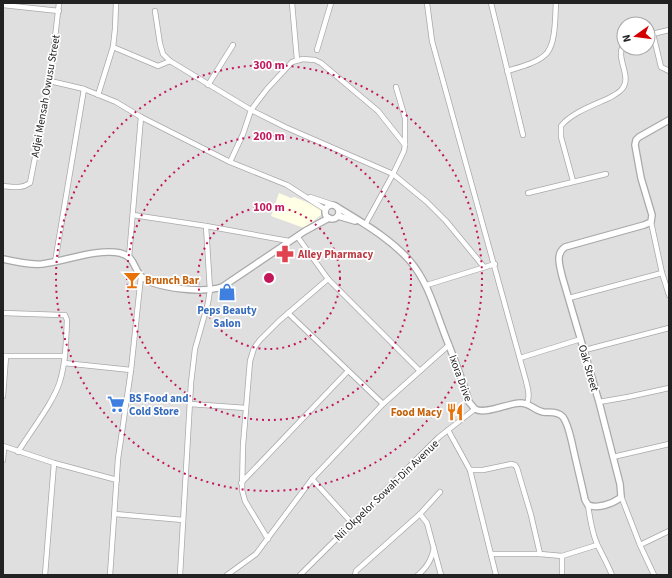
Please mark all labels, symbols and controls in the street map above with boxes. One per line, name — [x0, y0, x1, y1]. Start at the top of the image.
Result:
north arrow — [616, 16, 656, 56]
street label: Adjei Mensah Owusu Street — [27, 33, 64, 159]
text: N — [619, 33, 635, 44]
text: 300 m — [253, 57, 285, 74]
text: 200 m — [253, 128, 285, 145]
text: 100 m — [253, 199, 285, 216]
pharmacy icon: Alley Pharmacy — [275, 244, 295, 264]
place label: Alley Pharmacy — [297, 247, 374, 262]
bar icon: Brunch Bar — [122, 270, 142, 290]
centre of rings — [262, 271, 276, 285]
place label: Brunch Bar — [145, 273, 200, 288]
shop icon: Peps Beauty Salon — [217, 282, 237, 302]
place label: Peps Beauty Salon — [197, 303, 257, 331]
street label: Oak Street — [575, 343, 602, 394]
street label: Ixora Drive — [445, 353, 476, 404]
place label: BS Food and Cold Store — [129, 391, 188, 419]
supermarket icon: BS Food and Cold Store — [106, 394, 126, 414]
restaurant icon: Food Macy — [445, 402, 465, 422]
place label: Food Macy — [391, 405, 442, 420]
street label: Nii Okpelor Sowah-Din Avenue — [331, 436, 442, 544]

